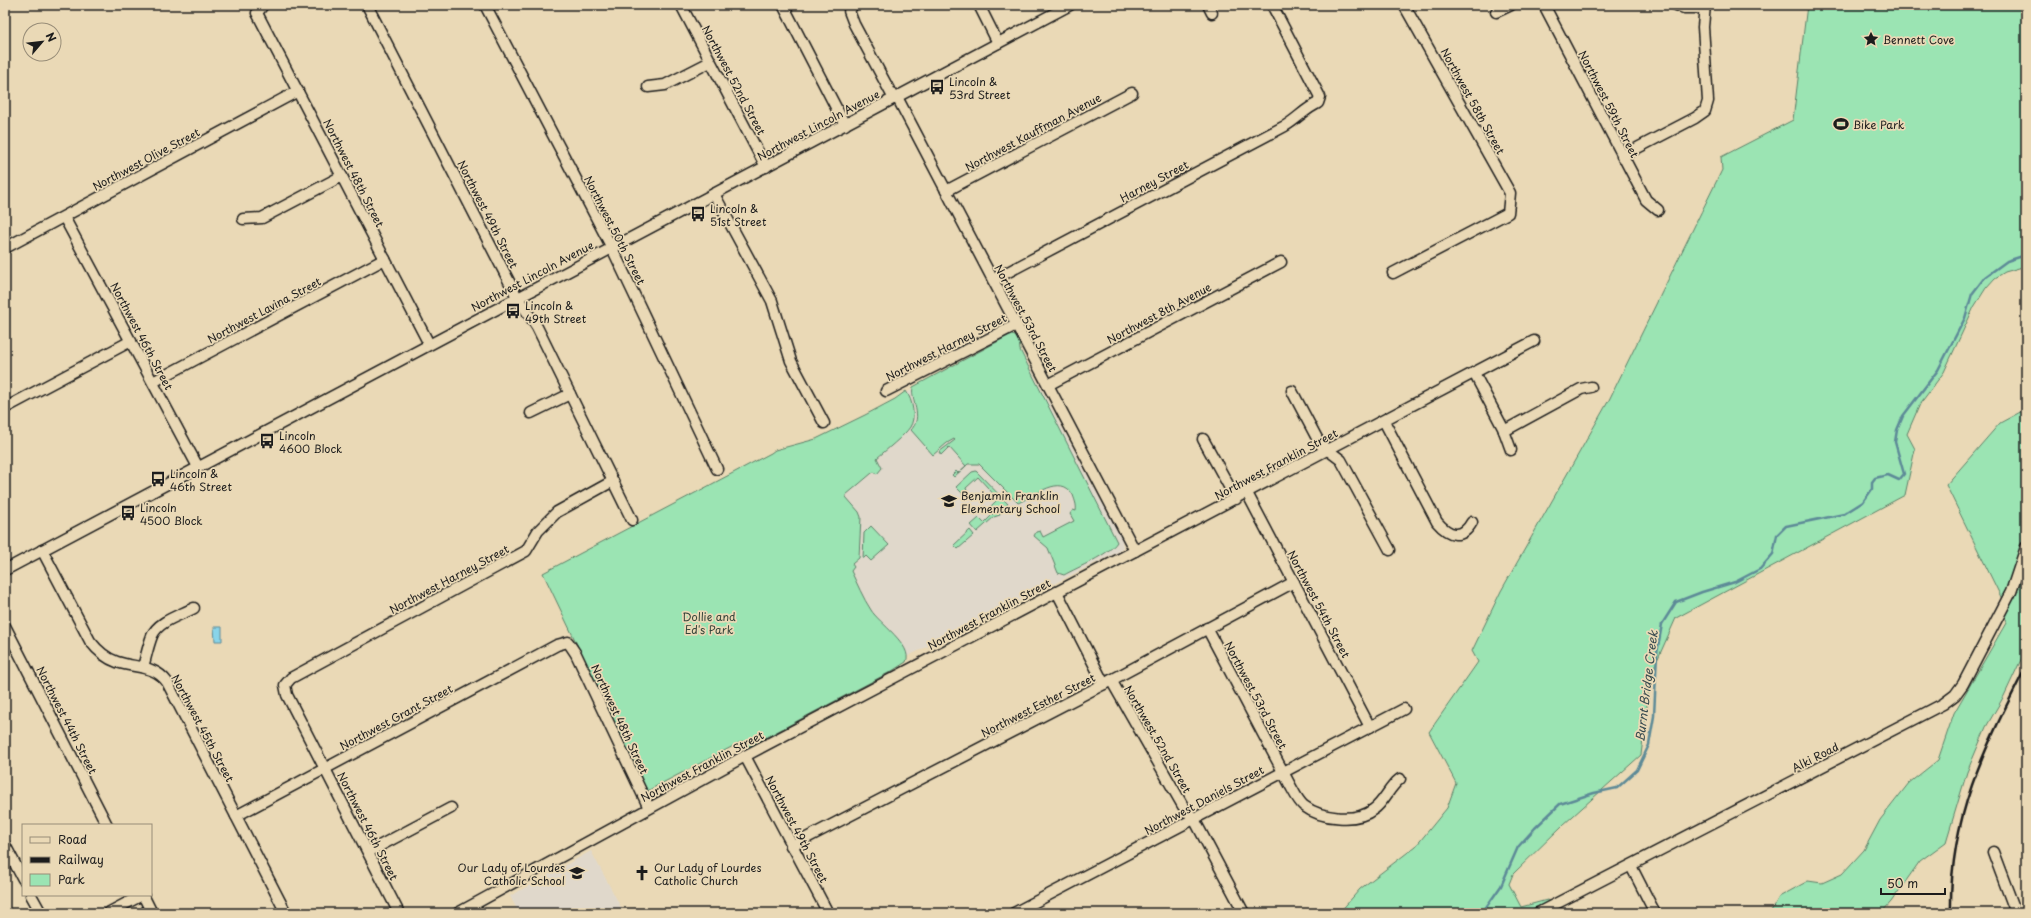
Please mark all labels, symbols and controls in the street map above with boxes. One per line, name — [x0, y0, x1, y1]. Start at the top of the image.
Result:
north arrow — [22, 22, 62, 62]
street label: Northwest 52nd Street — [698, 22, 770, 138]
text: N — [42, 29, 61, 45]
place icon: Bennett Cove — [1862, 30, 1880, 48]
place label: Bennett Cove — [1883, 31, 1955, 48]
street label: Northwest 58th Street — [1437, 45, 1510, 158]
street label: Northwest 59th Street — [1575, 47, 1644, 161]
place label: Lincoln & 53rd Street — [949, 73, 1011, 103]
bus stop icon: Lincoln & 53rd Street — [928, 78, 946, 96]
street label: Northwest Lincoln Avenue — [754, 85, 883, 164]
street label: Northwest Kauffman Avenue — [962, 89, 1104, 175]
sports icon: Bike Park — [1832, 115, 1850, 133]
street label: Northwest 48th Street — [319, 116, 389, 231]
place label: Bike Park — [1853, 116, 1905, 133]
street label: Northwest Olive Street — [89, 123, 203, 195]
street label: Harney Street — [1117, 156, 1192, 206]
street label: Northwest 49th Street — [453, 157, 523, 271]
street label: Northwest 50th Street — [580, 173, 650, 288]
place label: Lincoln & 51st Street — [710, 200, 767, 230]
bus stop icon: Lincoln & 51st Street — [689, 205, 707, 223]
street label: Northwest Lincoln Avenue — [468, 236, 597, 315]
street label: Northwest 53rd Street — [990, 261, 1062, 375]
street label: Northwest Lavina Street — [204, 273, 324, 347]
street label: Northwest 8th Avenue — [1104, 278, 1214, 348]
street label: Northwest 46th Street — [106, 279, 178, 393]
place label: Lincoln & 49th Street — [525, 297, 587, 327]
bus stop icon: Lincoln & 49th Street — [504, 302, 522, 320]
street label: Northwest Harney Street — [883, 309, 1010, 385]
street label: Northwest Franklin Street — [1211, 424, 1341, 504]
place label: Lincoln 4600 Block — [279, 427, 343, 457]
bus stop icon: Lincoln 4600 Block — [258, 432, 276, 450]
place label: Lincoln & 46th Street — [170, 465, 232, 495]
bus stop icon: Lincoln & 46th Street — [149, 470, 167, 488]
place label: Benjamin Franklin Elementary School — [961, 487, 1060, 517]
school or university icon: Benjamin Franklin Elementary School — [940, 492, 958, 510]
place label: Lincoln 4500 Block — [140, 499, 203, 529]
bus stop icon: Lincoln 4500 Block — [119, 504, 137, 522]
street label: Northwest Harney Street — [386, 540, 512, 618]
street label: Northwest 54th Street — [1283, 547, 1355, 661]
street label: Northwest Franklin Street — [924, 574, 1054, 654]
park label: Dollie and Ed's Park — [682, 608, 736, 638]
water label: Burnt Bridge Creek — [1630, 629, 1662, 743]
street label: Northwest 53rd Street — [1220, 638, 1292, 752]
street label: Northwest 48th Street — [587, 661, 653, 777]
street label: Northwest 44th Street — [32, 663, 102, 777]
street label: Northwest Esther Street — [978, 669, 1099, 741]
street label: Northwest 45th Street — [167, 671, 239, 785]
street label: Northwest Grant Street — [336, 680, 456, 754]
street label: Northwest 52nd Street — [1120, 682, 1196, 796]
street label: Northwest Franklin Street — [637, 726, 767, 806]
street label: Alki Road — [1789, 738, 1841, 776]
street label: Northwest Daniels Street — [1141, 761, 1267, 839]
street label: Northwest 46th Street — [333, 769, 403, 884]
street label: Northwest 49th Street — [762, 772, 833, 886]
legend — [22, 824, 152, 896]
text: Road — [58, 830, 87, 848]
text: Railway — [58, 850, 104, 868]
place label: Our Lady of Lourdes Catholic School — [458, 859, 565, 889]
place label: Our Lady of Lourdes Catholic Church — [654, 859, 761, 889]
school or university icon: Our Lady of Lourdes Catholic School — [568, 864, 586, 882]
church icon: Our Lady of Lourdes Catholic Church — [633, 864, 651, 882]
text: Park — [58, 870, 85, 888]
scale bar — [1881, 870, 1945, 896]
text: 50 m — [1887, 874, 1918, 892]

